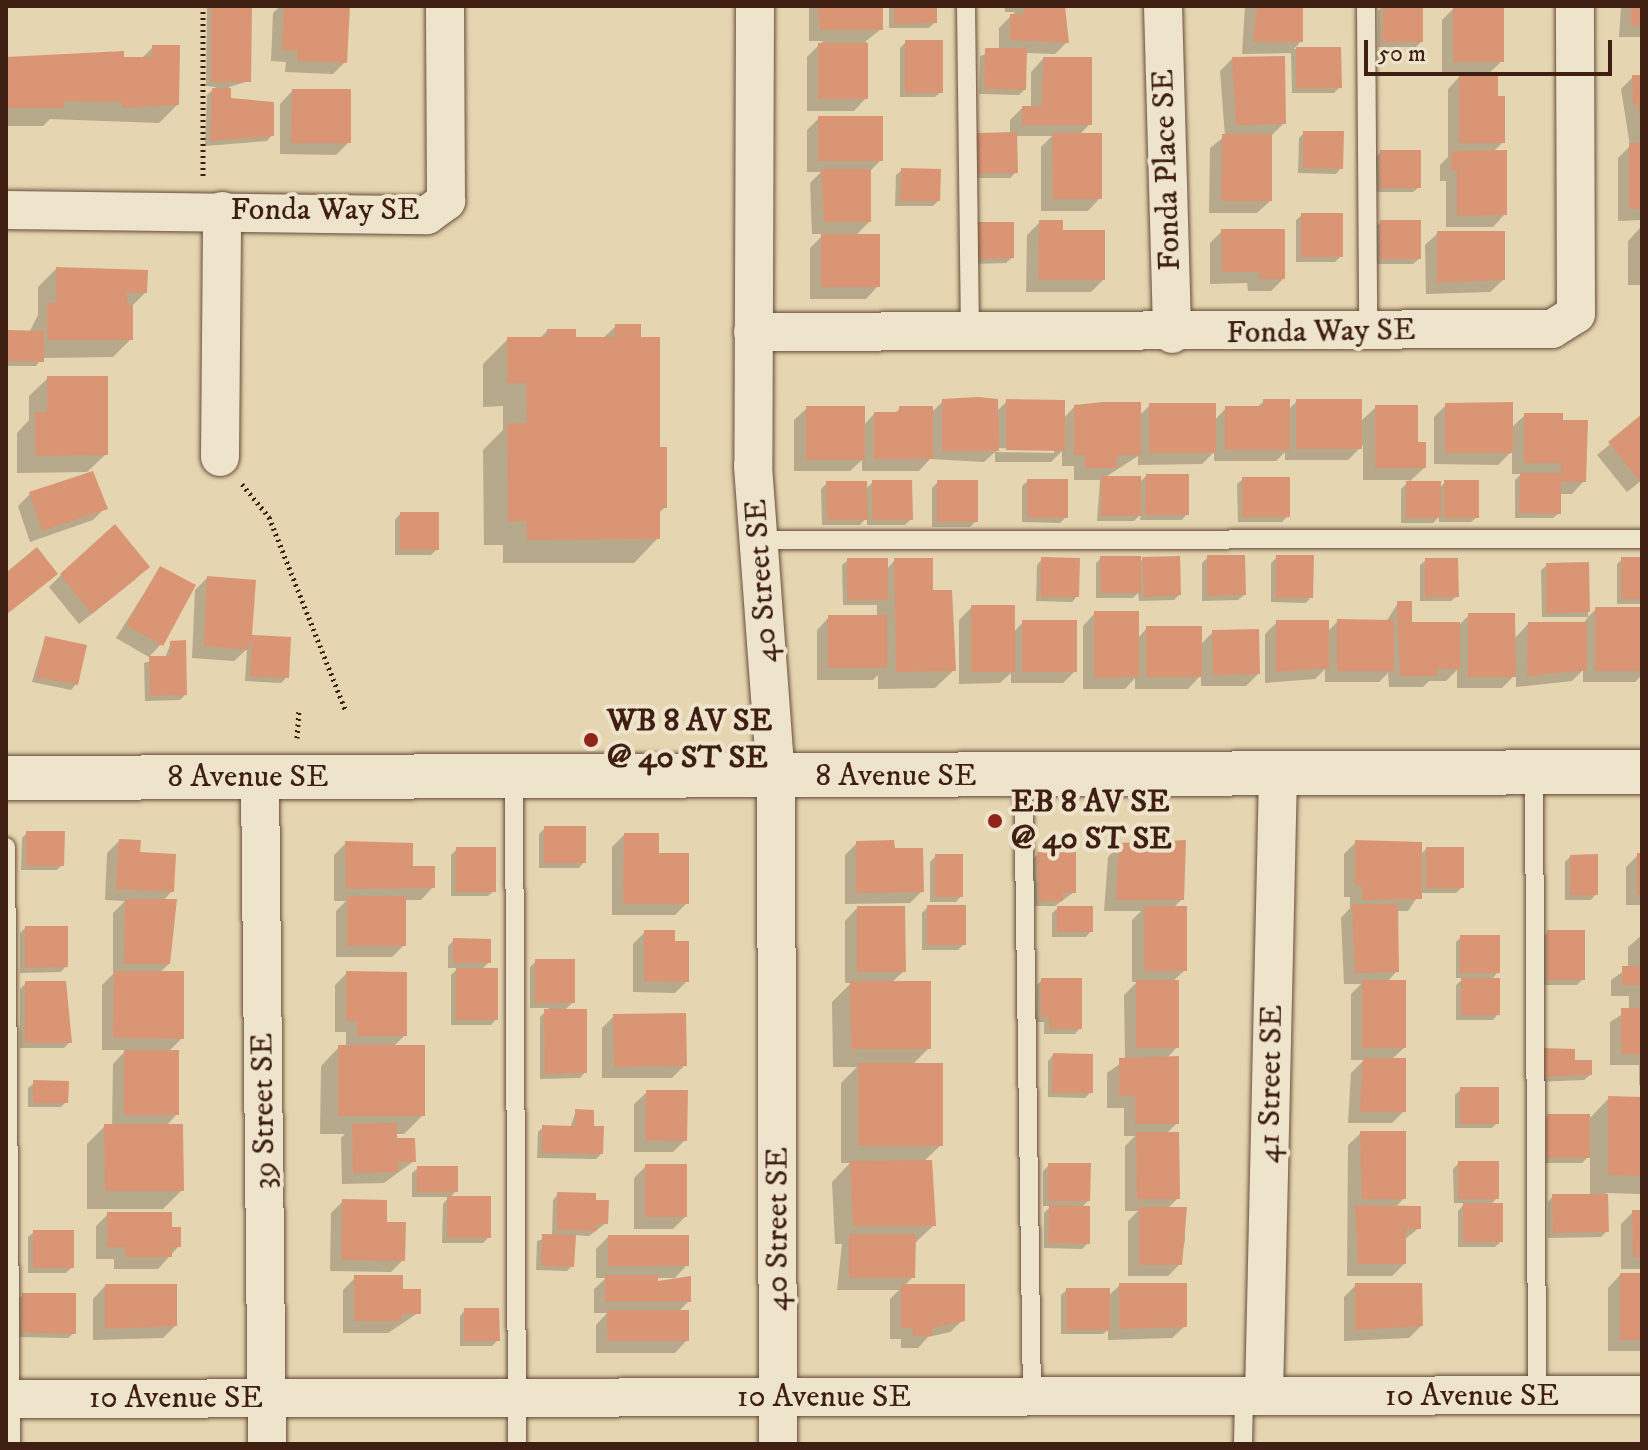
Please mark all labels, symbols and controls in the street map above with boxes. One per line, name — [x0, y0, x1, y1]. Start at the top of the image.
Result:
scale bar — [1368, 24, 1616, 74]
text: 50 m — [1378, 39, 1426, 69]
street label: Fonda Place SE — [1144, 68, 1190, 272]
street label: Fonda Way SE — [230, 191, 420, 229]
street label: Fonda Way SE — [1226, 311, 1416, 353]
street label: 40 Street SE — [737, 498, 787, 664]
place label: WB 8 AV SE @ 40 ST SE — [607, 703, 772, 778]
marker: WB 8 AV SE @ 40 ST SE — [582, 731, 600, 749]
street label: 8 Avenue SE — [815, 757, 977, 795]
street label: 8 Avenue SE — [167, 758, 329, 796]
place label: EB 8 AV SE @ 40 ST SE — [1011, 784, 1172, 859]
marker: EB 8 AV SE @ 40 ST SE — [986, 812, 1004, 830]
street label: 41 Street SE — [1250, 1004, 1292, 1164]
street label: 39 Street SE — [243, 1032, 285, 1190]
street label: 40 Street SE — [759, 1147, 797, 1311]
street label: 10 Avenue SE — [1385, 1377, 1559, 1415]
street label: 10 Avenue SE — [737, 1378, 911, 1416]
street label: 10 Avenue SE — [89, 1379, 263, 1417]

